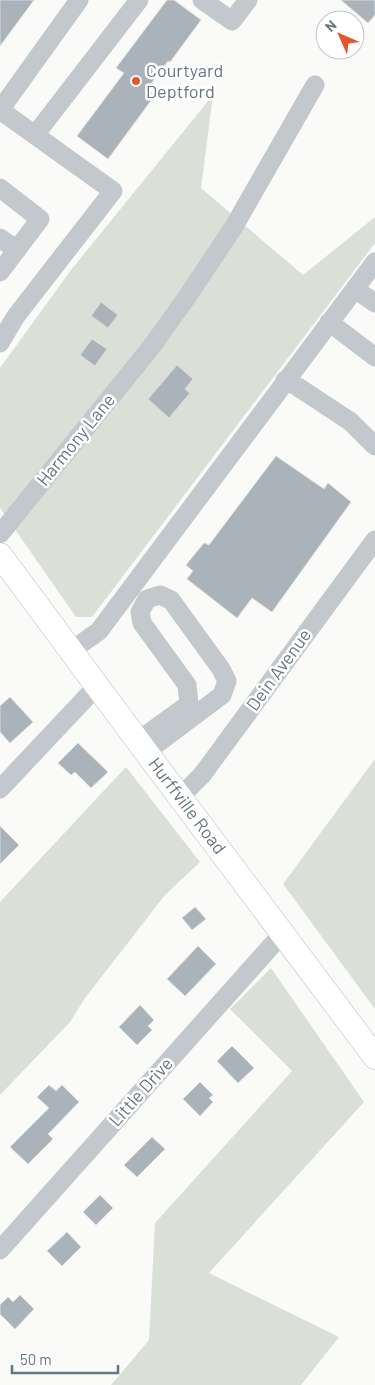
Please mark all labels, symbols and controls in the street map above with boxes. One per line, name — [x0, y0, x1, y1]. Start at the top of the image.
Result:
north arrow — [315, 10, 365, 60]
text: N — [321, 16, 340, 35]
place label: Courtyard Deptford — [146, 59, 223, 102]
marker: Courtyard Deptford — [130, 75, 142, 87]
street label: Harmony Lane — [31, 389, 119, 490]
street label: Dein Avenue — [241, 624, 315, 715]
street label: Hurffville Road — [144, 753, 231, 858]
street label: Little Drive — [104, 1052, 177, 1130]
scale bar — [12, 1342, 119, 1374]
text: 50 m — [20, 1350, 52, 1368]

